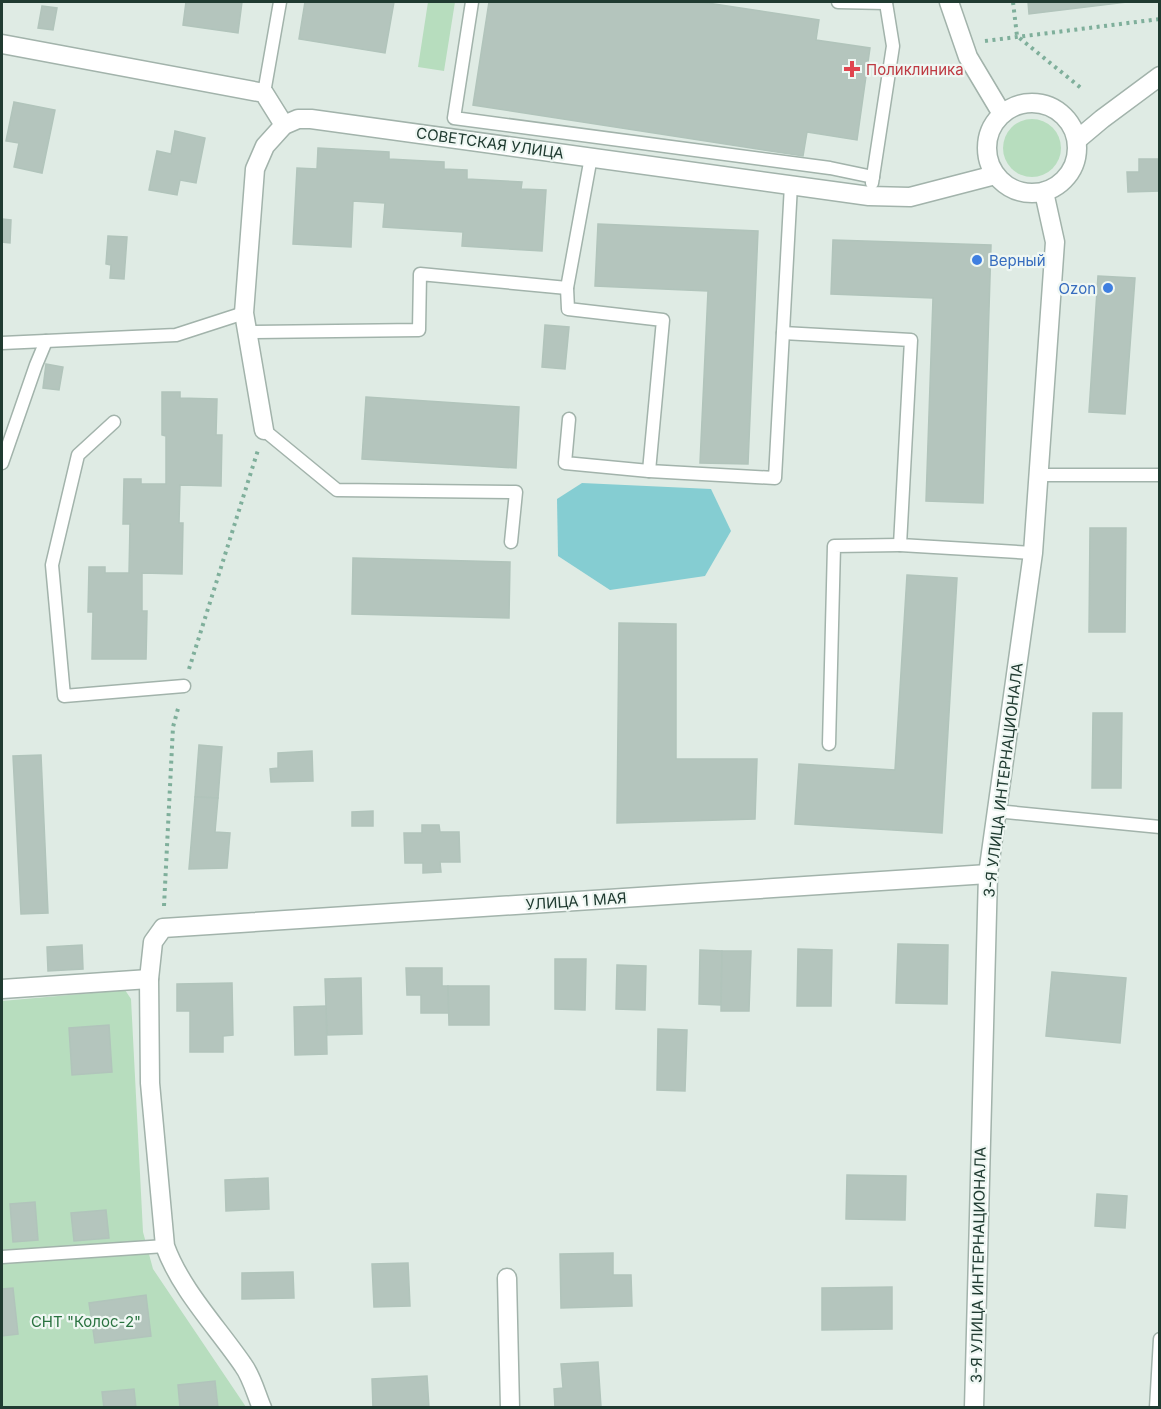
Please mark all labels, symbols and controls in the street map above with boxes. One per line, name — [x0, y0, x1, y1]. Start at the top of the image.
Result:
marker: Поликлиника — [843, 60, 861, 78]
place label: Поликлиника — [866, 60, 964, 79]
street label: СОВЕТСКАЯ УЛИЦА — [415, 123, 565, 163]
place label: Верный — [989, 251, 1046, 270]
marker: Верный — [970, 253, 984, 267]
place label: Ozon — [1059, 279, 1096, 298]
marker: Ozon — [1101, 281, 1115, 295]
street label: 3-Я УЛИЦА ИНТЕРНАЦИОНАЛА — [979, 662, 1027, 898]
street label: УЛИЦА 1 МАЯ — [525, 888, 627, 914]
street label: 3-Я УЛИЦА ИНТЕРНАЦИОНАЛА — [966, 1147, 990, 1383]
park label: СНТ "Колос-2" — [31, 1312, 141, 1331]

